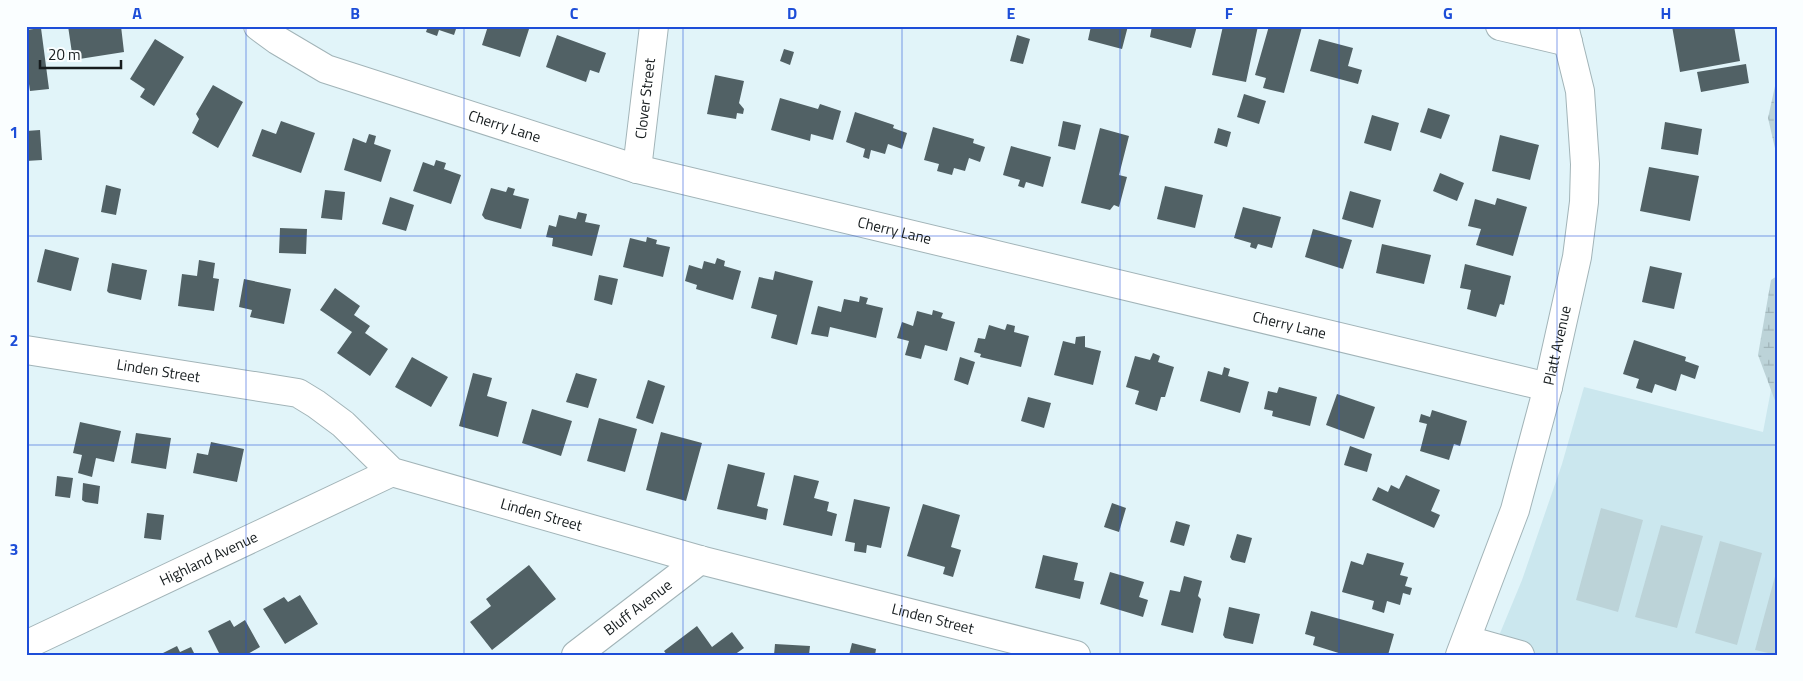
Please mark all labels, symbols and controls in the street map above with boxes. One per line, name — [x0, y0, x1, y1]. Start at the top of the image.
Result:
text: A — [132, 1, 142, 25]
text: B — [350, 1, 360, 25]
text: C — [570, 1, 579, 25]
text: D — [787, 1, 797, 25]
text: E — [1007, 1, 1016, 25]
text: F — [1225, 1, 1234, 25]
text: G — [1443, 1, 1453, 25]
text: H — [1661, 1, 1671, 25]
scale bar — [40, 38, 121, 70]
text: 20 m — [48, 43, 81, 66]
street label: Clover Street — [629, 56, 661, 140]
street label: Cherry Lane — [465, 103, 544, 148]
text: 1 — [10, 120, 18, 144]
street label: Cherry Lane — [855, 210, 934, 250]
street label: Platt Avenue — [1537, 303, 1577, 387]
street label: Cherry Lane — [1250, 305, 1329, 345]
text: 2 — [10, 328, 18, 352]
street label: Linden Street — [115, 353, 203, 388]
street label: Linden Street — [498, 492, 586, 537]
street label: Highland Avenue — [155, 525, 261, 591]
text: 3 — [10, 537, 18, 561]
street label: Bluff Avenue — [599, 573, 677, 641]
street label: Linden Street — [889, 597, 977, 640]

